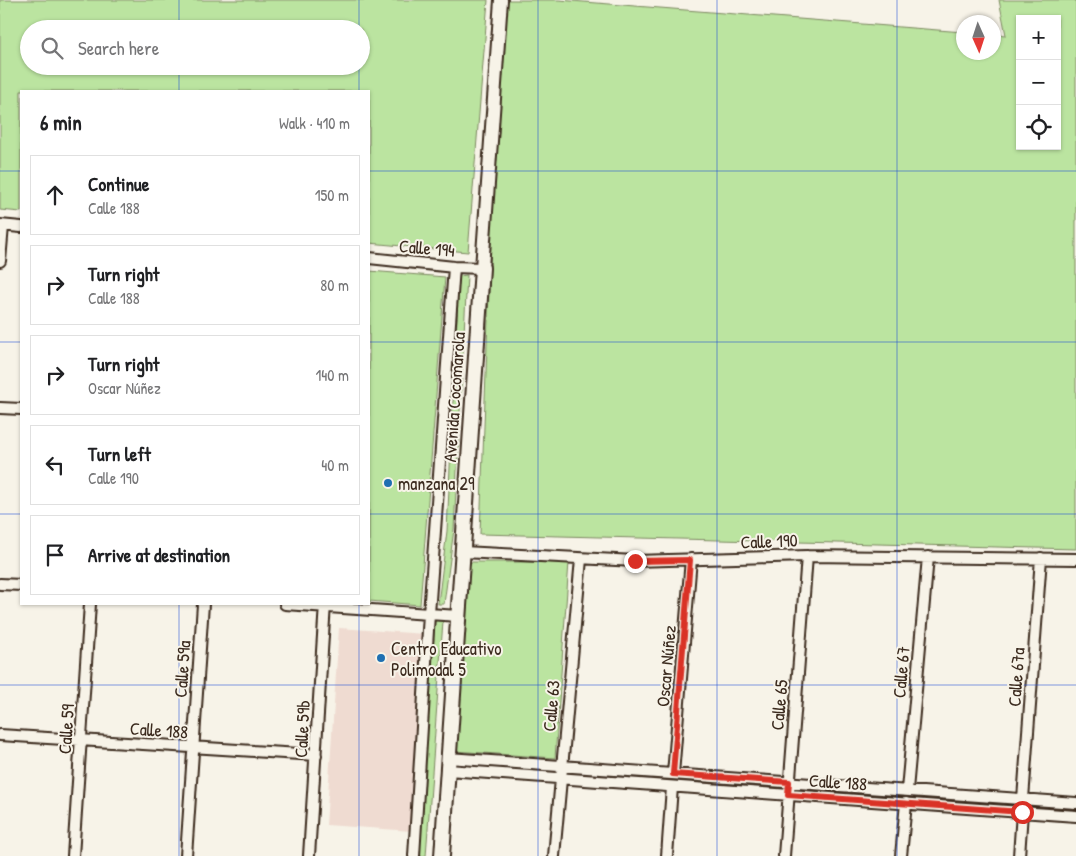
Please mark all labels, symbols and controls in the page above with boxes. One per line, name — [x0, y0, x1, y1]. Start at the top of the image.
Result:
north arrow — [956, 15, 1001, 60]
map controls — [1016, 15, 1061, 150]
button: + — [1016, 15, 1061, 60]
search box — [20, 20, 370, 75]
icon: search — [38, 34, 66, 62]
text: Search here — [78, 35, 159, 61]
button: − — [1016, 60, 1061, 105]
button: locate — [1016, 105, 1061, 150]
text: 6 min — [40, 108, 82, 137]
text: Walk · 410 m — [279, 112, 350, 134]
text: Continue — [88, 171, 149, 197]
icon: ahead — [41, 181, 69, 209]
text: 150 m — [315, 184, 349, 206]
text: Calle 188 — [88, 197, 140, 219]
street label: Calle 194 — [398, 233, 456, 263]
text: Turn right — [88, 261, 159, 287]
icon: right — [41, 271, 69, 299]
text: 80 m — [320, 274, 349, 296]
text: Calle 188 — [88, 287, 140, 309]
street label: Avenida Cocomarola — [437, 331, 471, 463]
text: Turn right — [88, 351, 159, 377]
icon: right — [41, 361, 69, 389]
text: 140 m — [315, 364, 349, 386]
text: Oscar Núñez — [88, 377, 161, 399]
text: Turn left — [88, 441, 151, 467]
icon: left — [41, 451, 69, 479]
text: 40 m — [321, 454, 349, 476]
text: Calle 190 — [88, 467, 139, 489]
place label: manzana 29 — [398, 471, 475, 496]
marker: manzana 29 — [382, 477, 394, 489]
street label: Calle 190 — [740, 528, 798, 554]
icon: arrive — [41, 541, 69, 569]
text: Arrive at destination — [88, 542, 230, 568]
route end — [624, 550, 647, 573]
street label: Oscar Núñez — [650, 624, 682, 708]
place label: Centro Educativo Polimodal 5 — [391, 636, 502, 682]
street label: Calle 59a — [168, 640, 196, 698]
street label: Calle 67 — [886, 645, 916, 699]
street label: Calle 67a — [1001, 647, 1031, 707]
marker: Centro Educativo Polimodal 5 — [375, 652, 387, 664]
street label: Calle 65 — [764, 678, 794, 731]
street label: Calle 63 — [536, 679, 566, 733]
street label: Calle 59b — [288, 700, 316, 758]
street label: Calle 59 — [52, 703, 80, 755]
street label: Calle 188 — [129, 716, 189, 745]
street label: Calle 188 — [808, 768, 868, 797]
route start — [1011, 801, 1034, 824]

